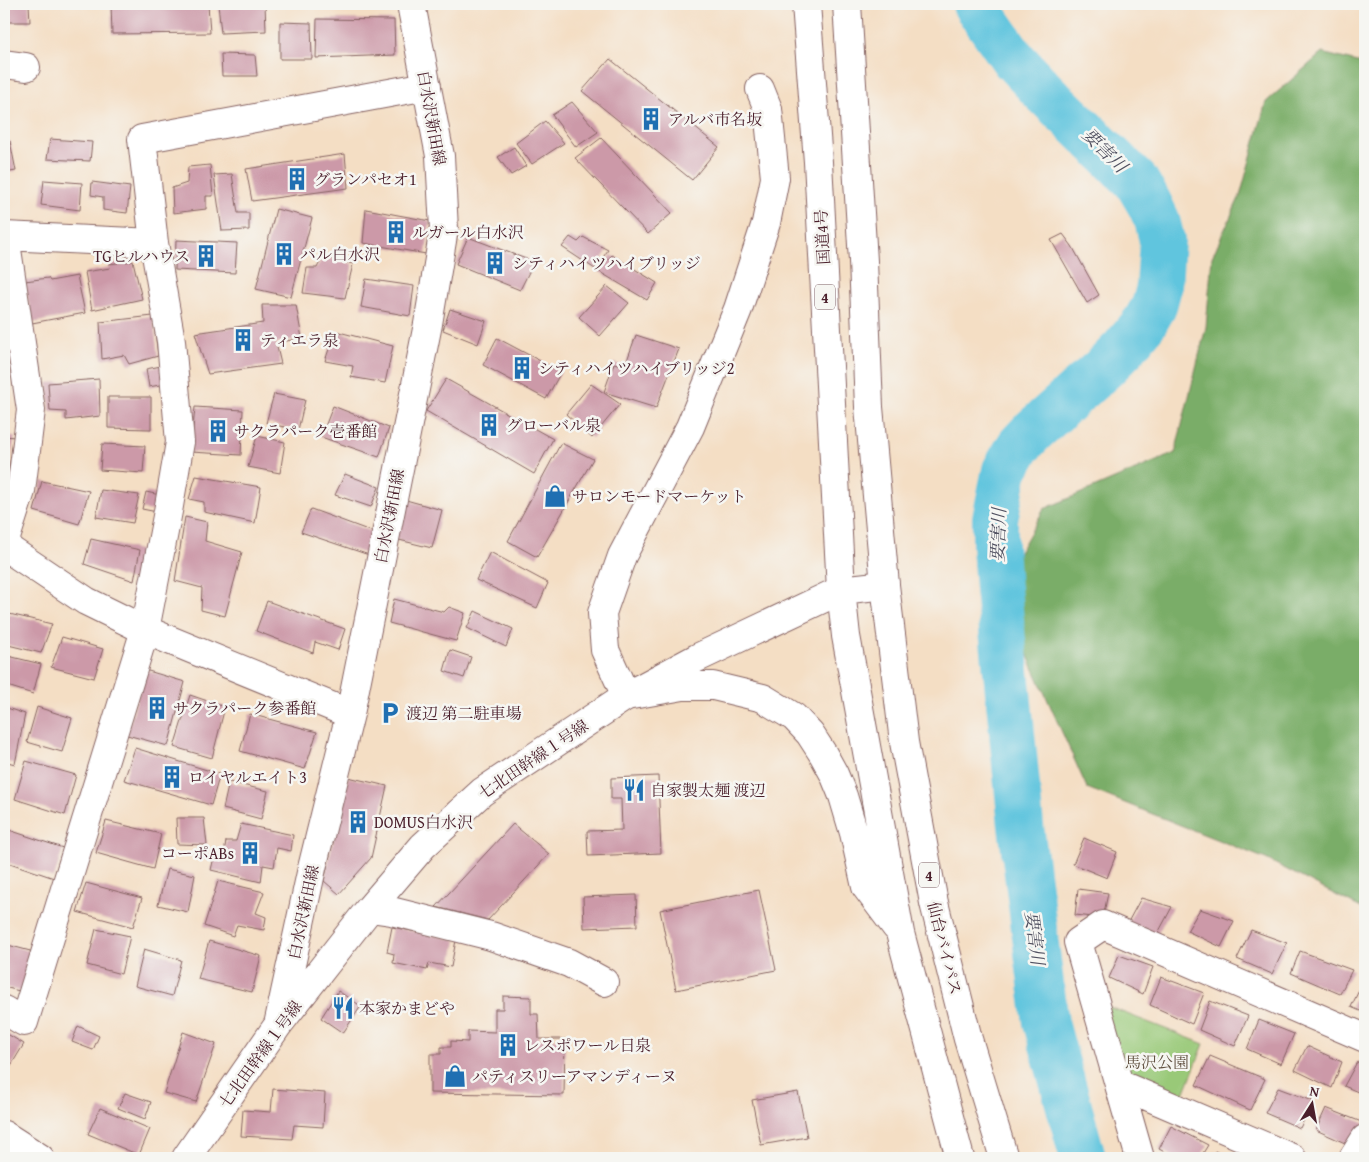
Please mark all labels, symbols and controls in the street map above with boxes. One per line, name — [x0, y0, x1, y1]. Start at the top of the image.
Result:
street label: 白水沢新田線 — [412, 69, 452, 167]
building icon: アルバ市名坂 — [638, 106, 664, 132]
place label: アルバ市名坂 — [668, 107, 762, 131]
water label: 要害川 — [1076, 121, 1135, 180]
building icon: グランパセオ1 — [284, 166, 310, 192]
place label: グランパセオ1 — [314, 167, 417, 191]
street label: 国道4号 — [809, 209, 835, 265]
building icon: ルガール白水沢 — [383, 219, 409, 245]
place label: ルガール白水沢 — [412, 220, 524, 244]
building icon: パル白水沢 — [271, 241, 297, 267]
place label: パル白水沢 — [300, 242, 380, 266]
building icon: TGヒルハウス — [193, 243, 219, 269]
place label: TGヒルハウス — [93, 244, 190, 268]
building icon: シティハイツハイブリッジ — [482, 250, 508, 276]
place label: シティハイツハイブリッジ — [512, 251, 701, 275]
road number: 4 — [815, 284, 835, 310]
building icon: ティエラ泉 — [230, 327, 256, 353]
place label: ティエラ泉 — [260, 328, 339, 352]
building icon: シティハイツハイブリッジ2 — [509, 355, 535, 381]
place label: シティハイツハイブリッジ2 — [538, 356, 734, 380]
building icon: グローバル泉 — [476, 412, 502, 438]
place label: グローバル泉 — [506, 413, 601, 437]
building icon: サクラパーク壱番館 — [205, 418, 231, 444]
place label: サクラパーク壱番館 — [234, 419, 377, 443]
street label: 白水沢新田線 — [368, 467, 410, 565]
shop icon: サロンモードマーケット — [542, 483, 568, 509]
place label: サロンモードマーケット — [572, 484, 747, 508]
water label: 要害川 — [984, 506, 1013, 562]
building icon: サクラパーク参番館 — [144, 695, 170, 721]
place label: サクラパーク参番館 — [173, 696, 316, 720]
parking icon: 渡辺 第二駐車場 — [377, 700, 403, 726]
place label: 渡辺 第二駐車場 — [406, 701, 522, 725]
street label: 七北田幹線１号線 — [473, 713, 593, 805]
building icon: ロイヤルエイト3 — [159, 764, 185, 790]
place label: ロイヤルエイト3 — [188, 765, 307, 789]
restaurant icon: 自家製太麺 渡辺 — [621, 777, 647, 803]
place label: 自家製太麺 渡辺 — [650, 778, 766, 802]
building icon: DOMUS白水沢 — [345, 809, 371, 835]
place label: DOMUS白水沢 — [374, 810, 473, 834]
building icon: コーポABs — [237, 840, 263, 866]
place label: コーポABs — [161, 841, 234, 865]
road number: 4 — [919, 862, 939, 888]
street label: 白水沢新田線 — [281, 863, 325, 961]
street label: 仙台バイパス — [922, 899, 968, 997]
water label: 要害川 — [1018, 910, 1052, 968]
street label: 七北田幹線１号線 — [213, 995, 307, 1113]
restaurant icon: 本家かまどや — [330, 995, 356, 1021]
place label: 本家かまどや — [359, 996, 455, 1020]
building icon: レスポワール日泉 — [495, 1032, 521, 1058]
place label: レスポワール日泉 — [524, 1033, 651, 1057]
park label: 馬沢公園 — [1125, 1050, 1189, 1074]
shop icon: パティスリーアマンディーヌ — [442, 1063, 468, 1089]
place label: パティスリーアマンディーヌ — [472, 1064, 677, 1088]
north arrow — [1286, 1080, 1336, 1130]
text: N — [1308, 1081, 1322, 1102]

